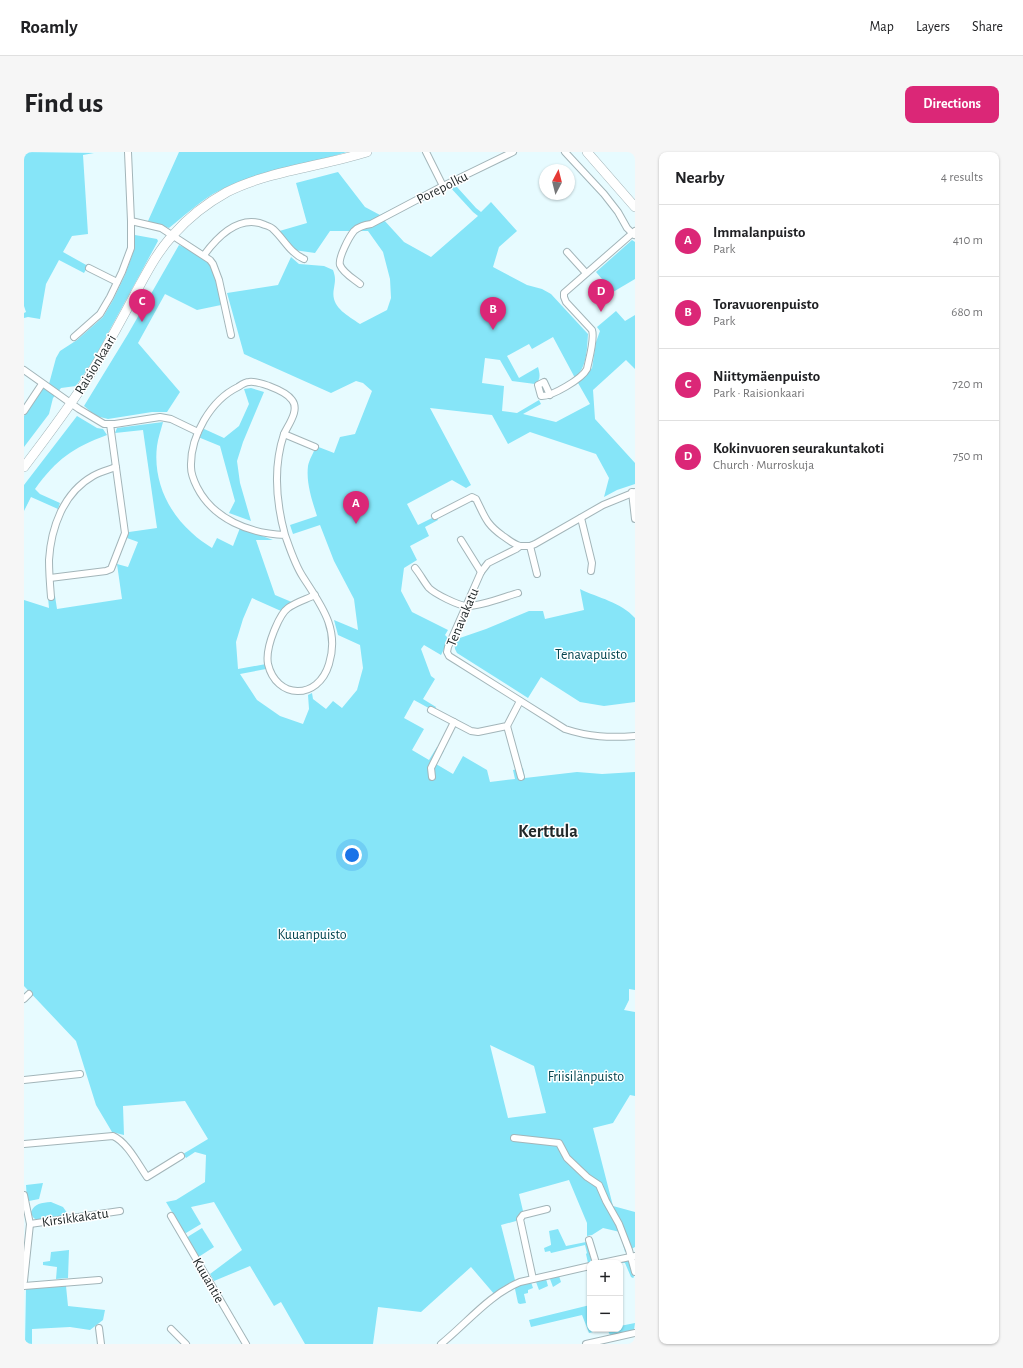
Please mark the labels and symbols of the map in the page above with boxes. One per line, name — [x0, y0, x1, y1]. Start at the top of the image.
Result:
north arrow — [539, 164, 575, 200]
street label: Porepolku — [415, 169, 470, 207]
pin: D — [588, 279, 614, 312]
pin: C — [129, 289, 155, 322]
pin: B — [480, 297, 506, 330]
street label: Raisionkaari — [73, 332, 119, 397]
pin: A — [343, 491, 369, 524]
street label: Tenavakatu — [444, 586, 482, 649]
park label: Tenavapuisto — [555, 648, 627, 662]
district label: Kerttula — [518, 823, 578, 841]
your location — [342, 845, 362, 865]
park label: Kuuanpuisto — [277, 928, 347, 942]
park label: Friisilänpuisto — [548, 1070, 624, 1084]
street label: Kirsikkakatu — [41, 1206, 109, 1230]
street label: Kuuantie — [190, 1256, 227, 1305]

